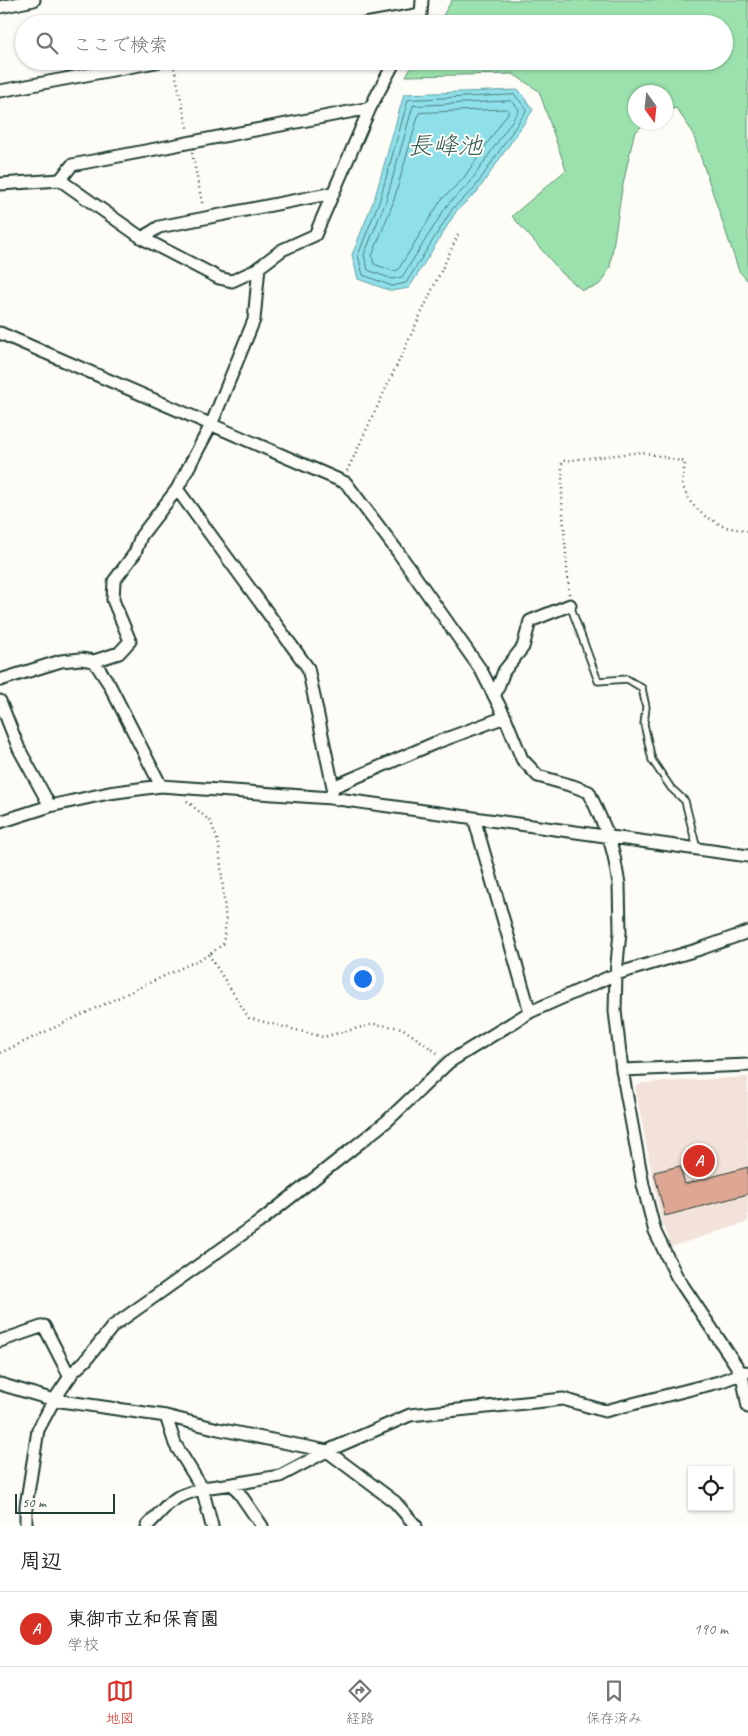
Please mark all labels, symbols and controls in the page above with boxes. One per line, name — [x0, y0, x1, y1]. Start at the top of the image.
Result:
search box — [15, 15, 733, 70]
icon: search — [33, 29, 61, 57]
text: ここで検索 — [73, 33, 168, 57]
north arrow — [628, 85, 673, 130]
water label: 長峰池 — [407, 130, 483, 162]
your location — [350, 966, 376, 992]
pin: A — [683, 1142, 715, 1180]
map controls — [688, 1466, 733, 1511]
button: locate — [688, 1466, 733, 1511]
scale bar — [15, 1491, 115, 1514]
text: 50 m — [22, 1494, 46, 1511]
text: 周辺 — [20, 1548, 62, 1574]
text: 東御市立和保育園 — [67, 1607, 219, 1631]
text: A — [32, 1619, 40, 1639]
text: 190 m — [694, 1619, 728, 1639]
text: 学校 — [67, 1635, 99, 1655]
tab: 地図 — [106, 1677, 134, 1727]
tab: 経路 — [346, 1677, 374, 1727]
tab: 保存済み — [586, 1677, 642, 1727]

